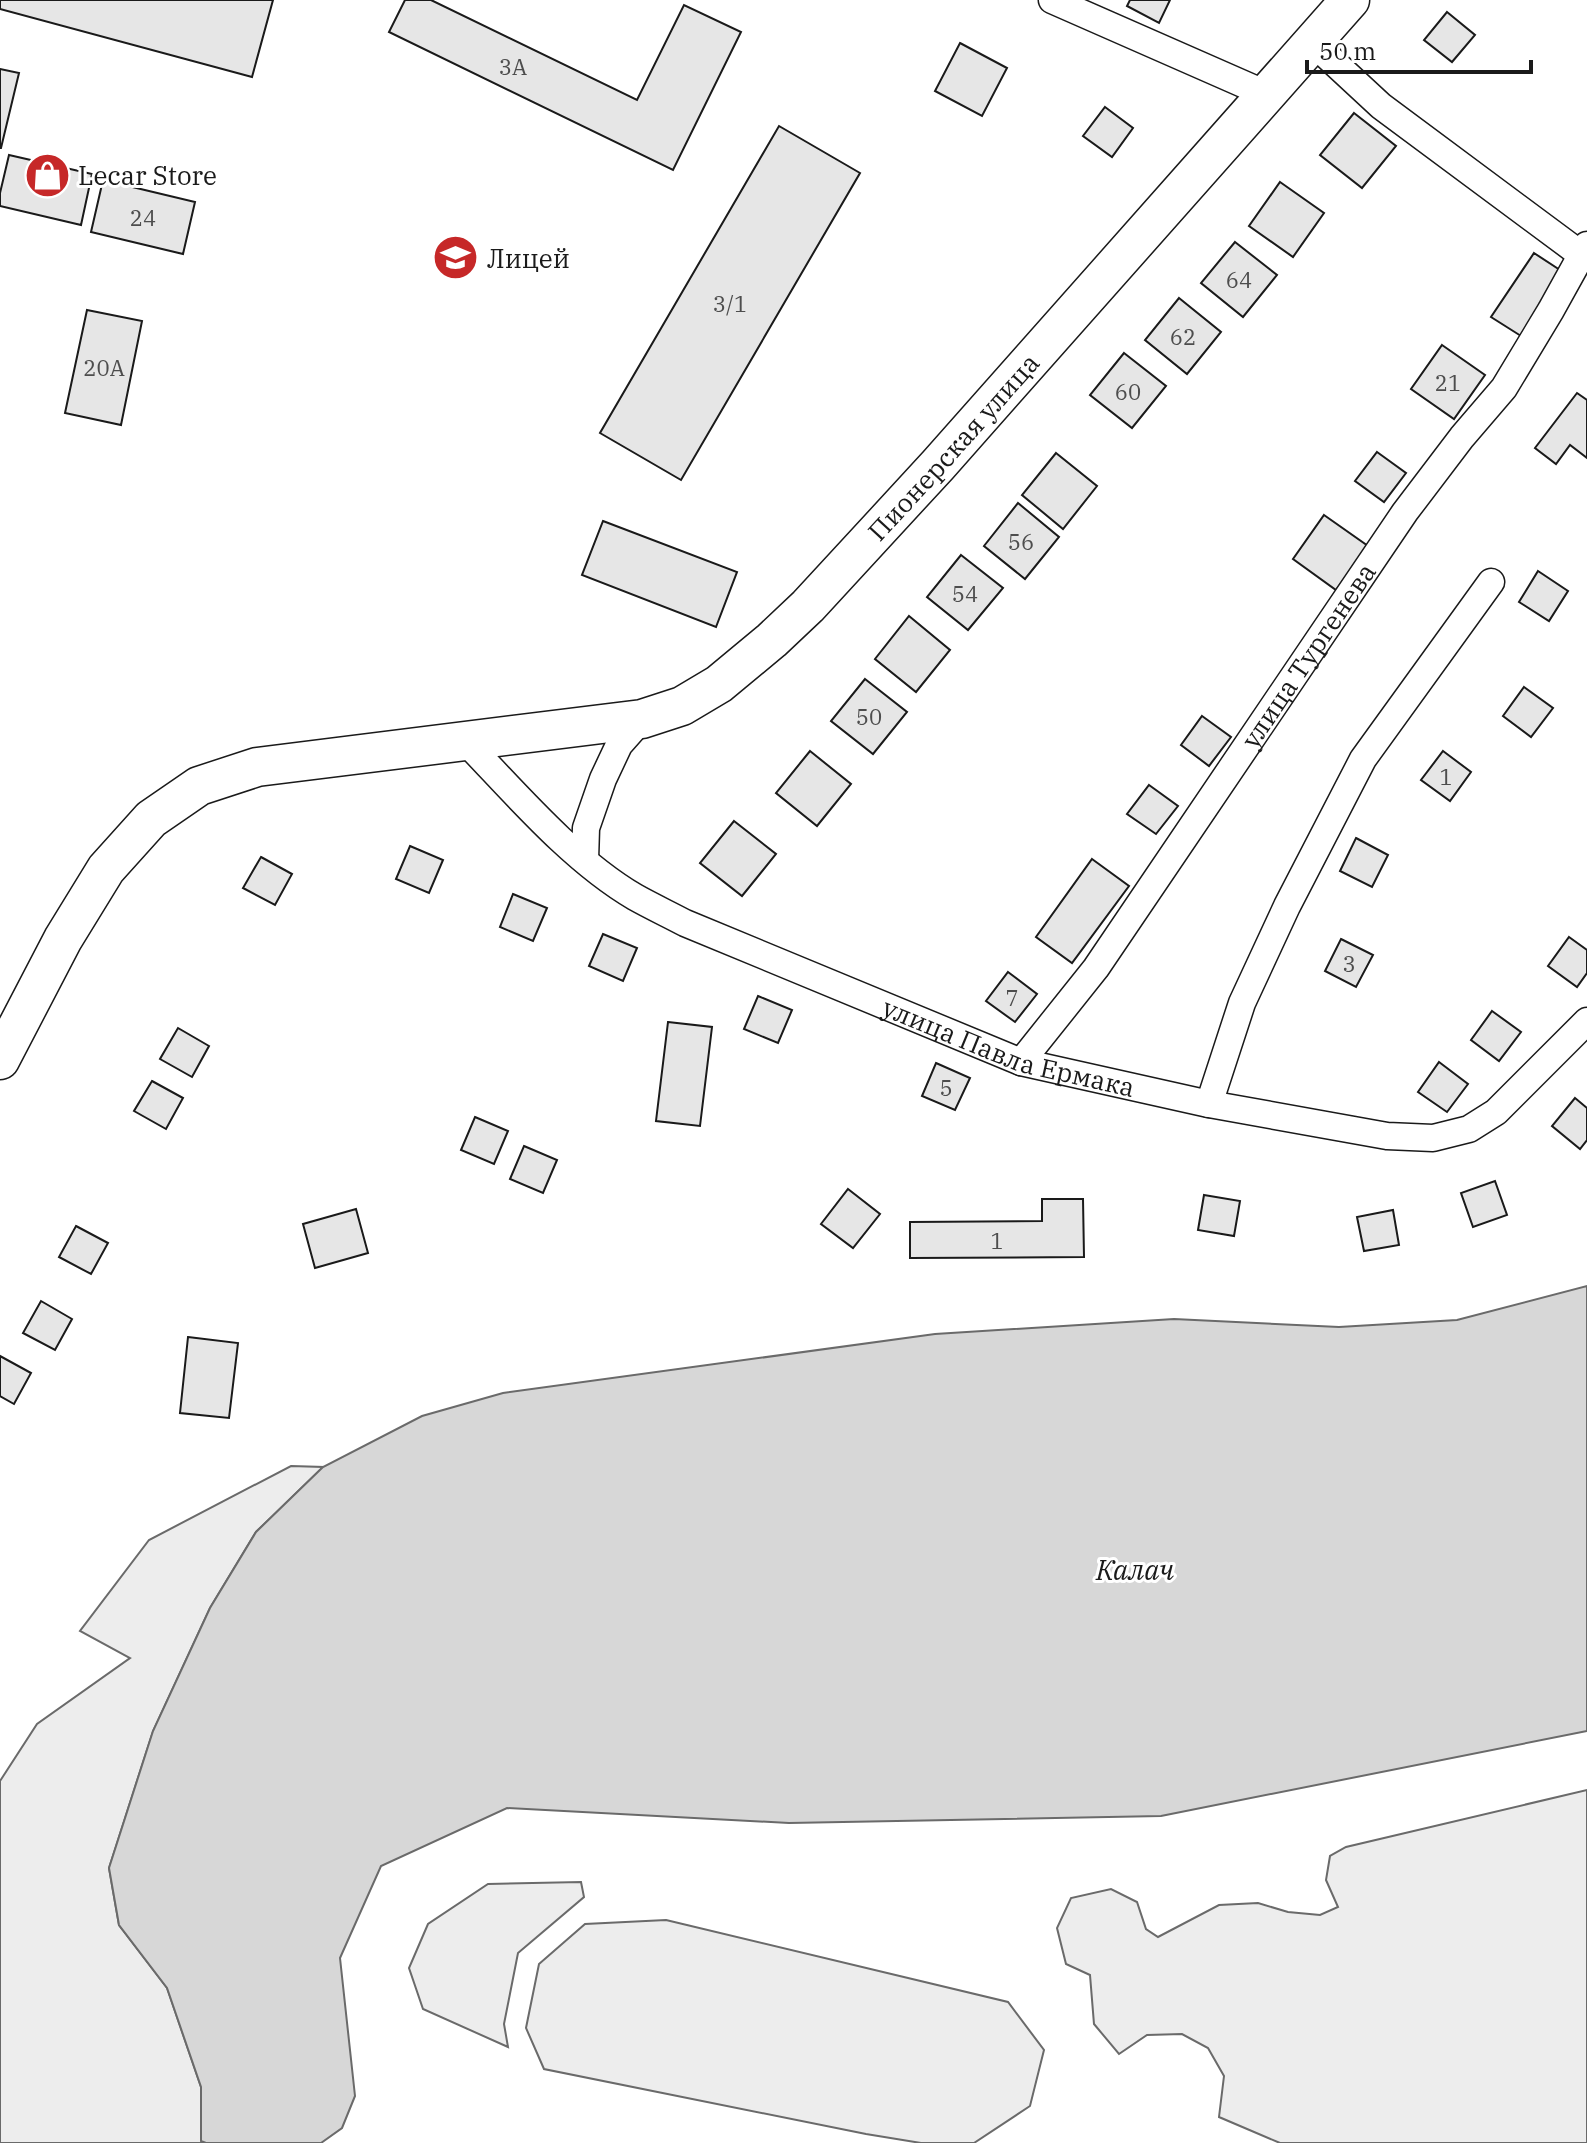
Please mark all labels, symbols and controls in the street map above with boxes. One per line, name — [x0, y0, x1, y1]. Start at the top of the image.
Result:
scale bar — [1307, 24, 1531, 74]
text: 50 m — [1319, 35, 1376, 67]
house number: 3А — [499, 52, 527, 81]
shop icon: Lecar Store — [23, 151, 71, 199]
place label: Lecar Store — [78, 158, 217, 192]
house number: 24 — [130, 203, 156, 232]
school or university icon: Лицей — [432, 234, 480, 282]
place label: Лицей — [487, 241, 570, 275]
house number: 64 — [1226, 265, 1252, 294]
house number: 3/1 — [713, 289, 747, 318]
house number: 62 — [1170, 322, 1196, 351]
street label: Пионерская улица — [860, 346, 1046, 548]
house number: 20А — [83, 353, 125, 382]
house number: 21 — [1435, 368, 1461, 397]
house number: 60 — [1115, 377, 1141, 406]
house number: 56 — [1008, 527, 1034, 556]
street label: улица Тургенева — [1233, 556, 1383, 754]
house number: 54 — [952, 579, 978, 608]
house number: 50 — [856, 702, 882, 731]
house number: 1 — [1439, 762, 1453, 791]
house number: 3 — [1342, 949, 1356, 978]
house number: 7 — [1005, 983, 1019, 1012]
street label: улица Павла Ермака — [878, 990, 1138, 1104]
house number: 5 — [939, 1073, 953, 1102]
house number: 1 — [990, 1226, 1004, 1255]
water label: Калач — [1095, 1551, 1174, 1588]

